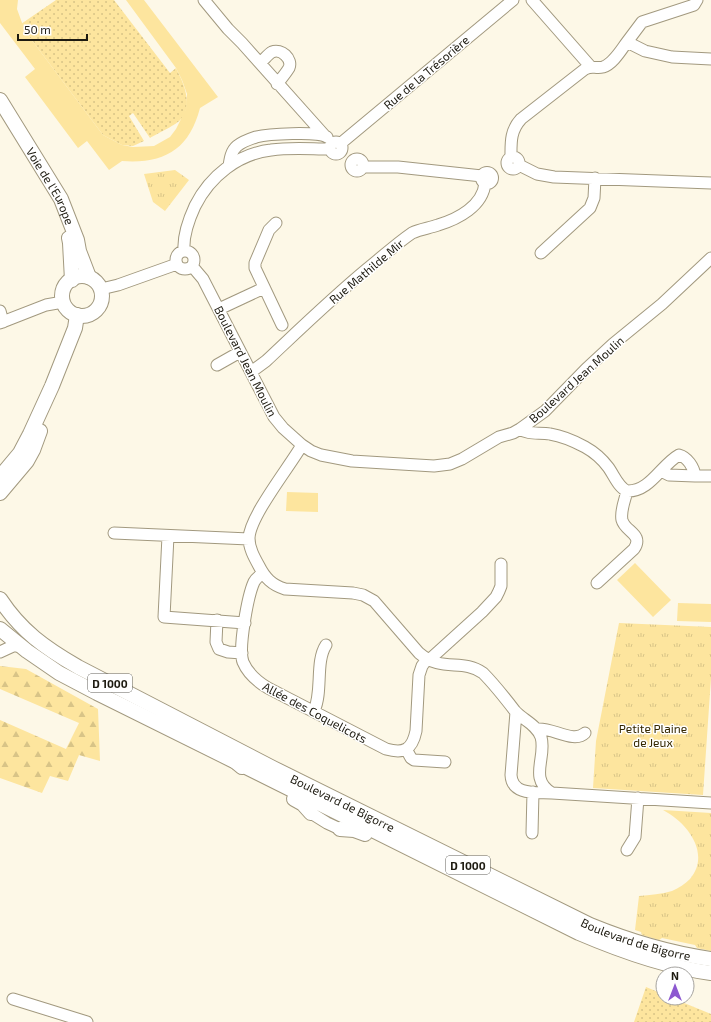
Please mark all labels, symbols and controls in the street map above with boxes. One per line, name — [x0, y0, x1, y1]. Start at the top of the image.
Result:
scale bar — [18, 16, 87, 42]
text: 50 m — [24, 22, 51, 36]
street label: Rue de la Trésorière — [380, 32, 472, 112]
street label: Voie de l'Europe — [24, 145, 77, 227]
street label: Rue Mathilde Mir — [326, 236, 406, 306]
street label: Boulevard Jean Moulin — [212, 303, 280, 419]
street label: Boulevard Jean Moulin — [526, 333, 626, 425]
road number: D 1000 — [88, 674, 132, 692]
street label: Allée des Coquelicots — [261, 679, 369, 745]
park label: Petite Plaine de Jeux — [619, 721, 687, 749]
street label: Boulevard de Bigorre — [288, 771, 397, 834]
road number: D 1000 — [446, 856, 490, 874]
street label: Boulevard de Bigorre — [579, 915, 692, 962]
north arrow — [655, 966, 695, 1006]
text: N — [671, 969, 679, 982]

